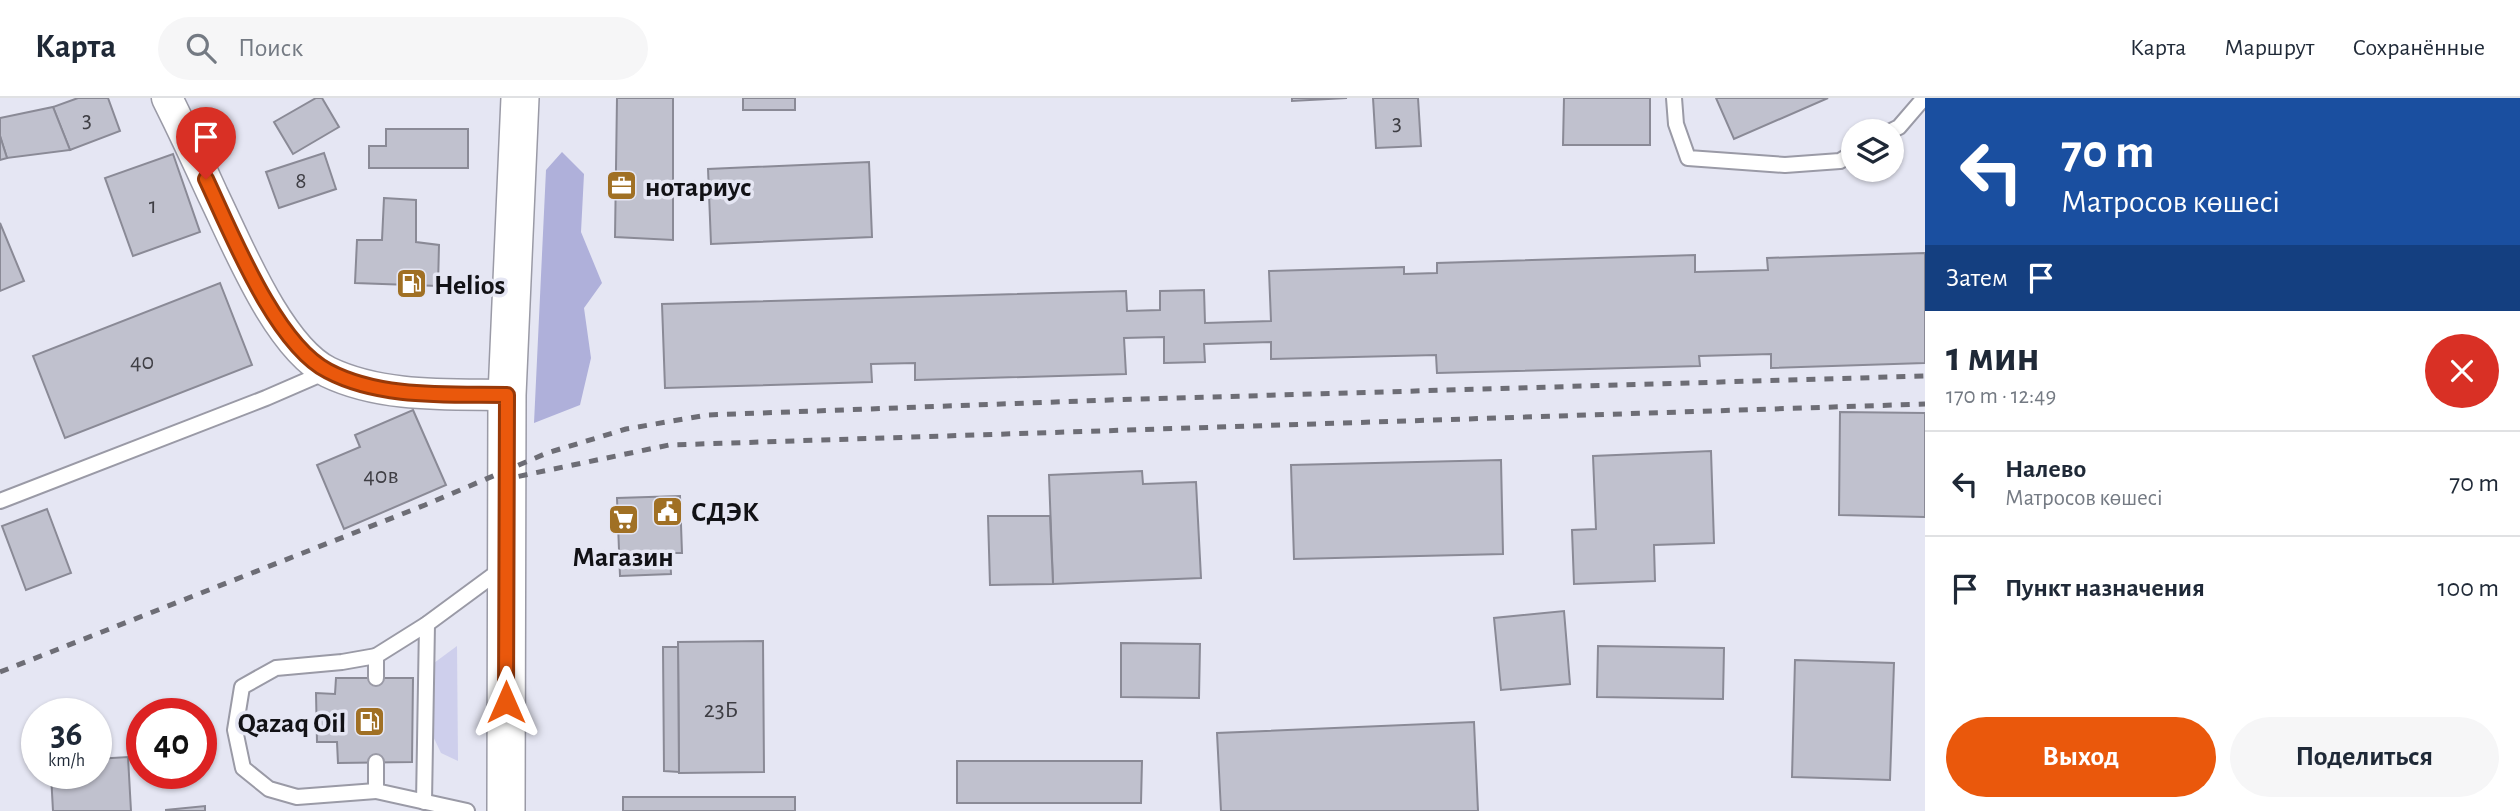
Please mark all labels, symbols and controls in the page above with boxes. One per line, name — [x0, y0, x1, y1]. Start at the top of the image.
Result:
search box — [158, 17, 648, 80]
icon: search — [182, 29, 220, 67]
text: Карта — [35, 31, 116, 64]
text: Поиск — [238, 35, 303, 61]
text: Карта — [2130, 36, 2186, 60]
text: Маршрут — [2224, 36, 2314, 60]
text: Сохранённые — [2352, 36, 2485, 60]
pin — [176, 107, 236, 179]
house number: 3 — [82, 108, 92, 132]
house number: 3 — [1392, 111, 1402, 135]
icon: arrive — [187, 118, 225, 156]
map controls — [1841, 119, 1904, 182]
button: layers — [1841, 119, 1904, 182]
icon: left — [1946, 126, 2037, 217]
text: 70 m — [2061, 128, 2155, 177]
house number: 8 — [295, 169, 307, 193]
office icon: нотариус — [605, 169, 639, 203]
place label: нотариус — [645, 174, 751, 202]
text: Матросов көшесі — [2061, 186, 2280, 218]
house number: 1 — [149, 194, 157, 218]
icon: arrive — [2022, 259, 2060, 297]
text: Затем — [1946, 265, 2008, 291]
fuel station icon: Helios — [394, 267, 428, 301]
place label: Helios — [434, 272, 505, 300]
button: close — [2425, 334, 2499, 408]
text: 1 мин — [1946, 336, 2040, 378]
house number: 40 — [130, 350, 154, 374]
text: 170 m · 12:49 — [1946, 385, 2056, 408]
text: Налево — [2005, 456, 2086, 482]
house number: 40в — [363, 464, 399, 488]
icon: left — [1946, 465, 1984, 503]
text: 70 m — [2449, 470, 2499, 496]
text: Матросов көшесі — [2005, 487, 2162, 510]
public building icon: СДЭК — [651, 494, 685, 528]
place label: СДЭК — [691, 499, 759, 527]
supermarket icon: Магазин — [606, 502, 640, 536]
place label: Магазин — [572, 544, 674, 572]
icon: arrive — [1946, 570, 1984, 608]
text: Пункт назначения — [2005, 575, 2205, 601]
text: 100 m — [2438, 575, 2499, 601]
position arrow — [469, 665, 543, 739]
speed limit sign: 40 — [126, 698, 217, 789]
house number: 23Б — [704, 698, 738, 722]
fuel station icon: Qazaq Oil — [352, 705, 386, 739]
place label: Qazaq Oil — [238, 710, 346, 738]
text: 36 — [50, 717, 82, 752]
button: Выход — [1946, 717, 2216, 797]
button: Поделиться — [2230, 717, 2499, 797]
text: km/h — [48, 752, 85, 770]

